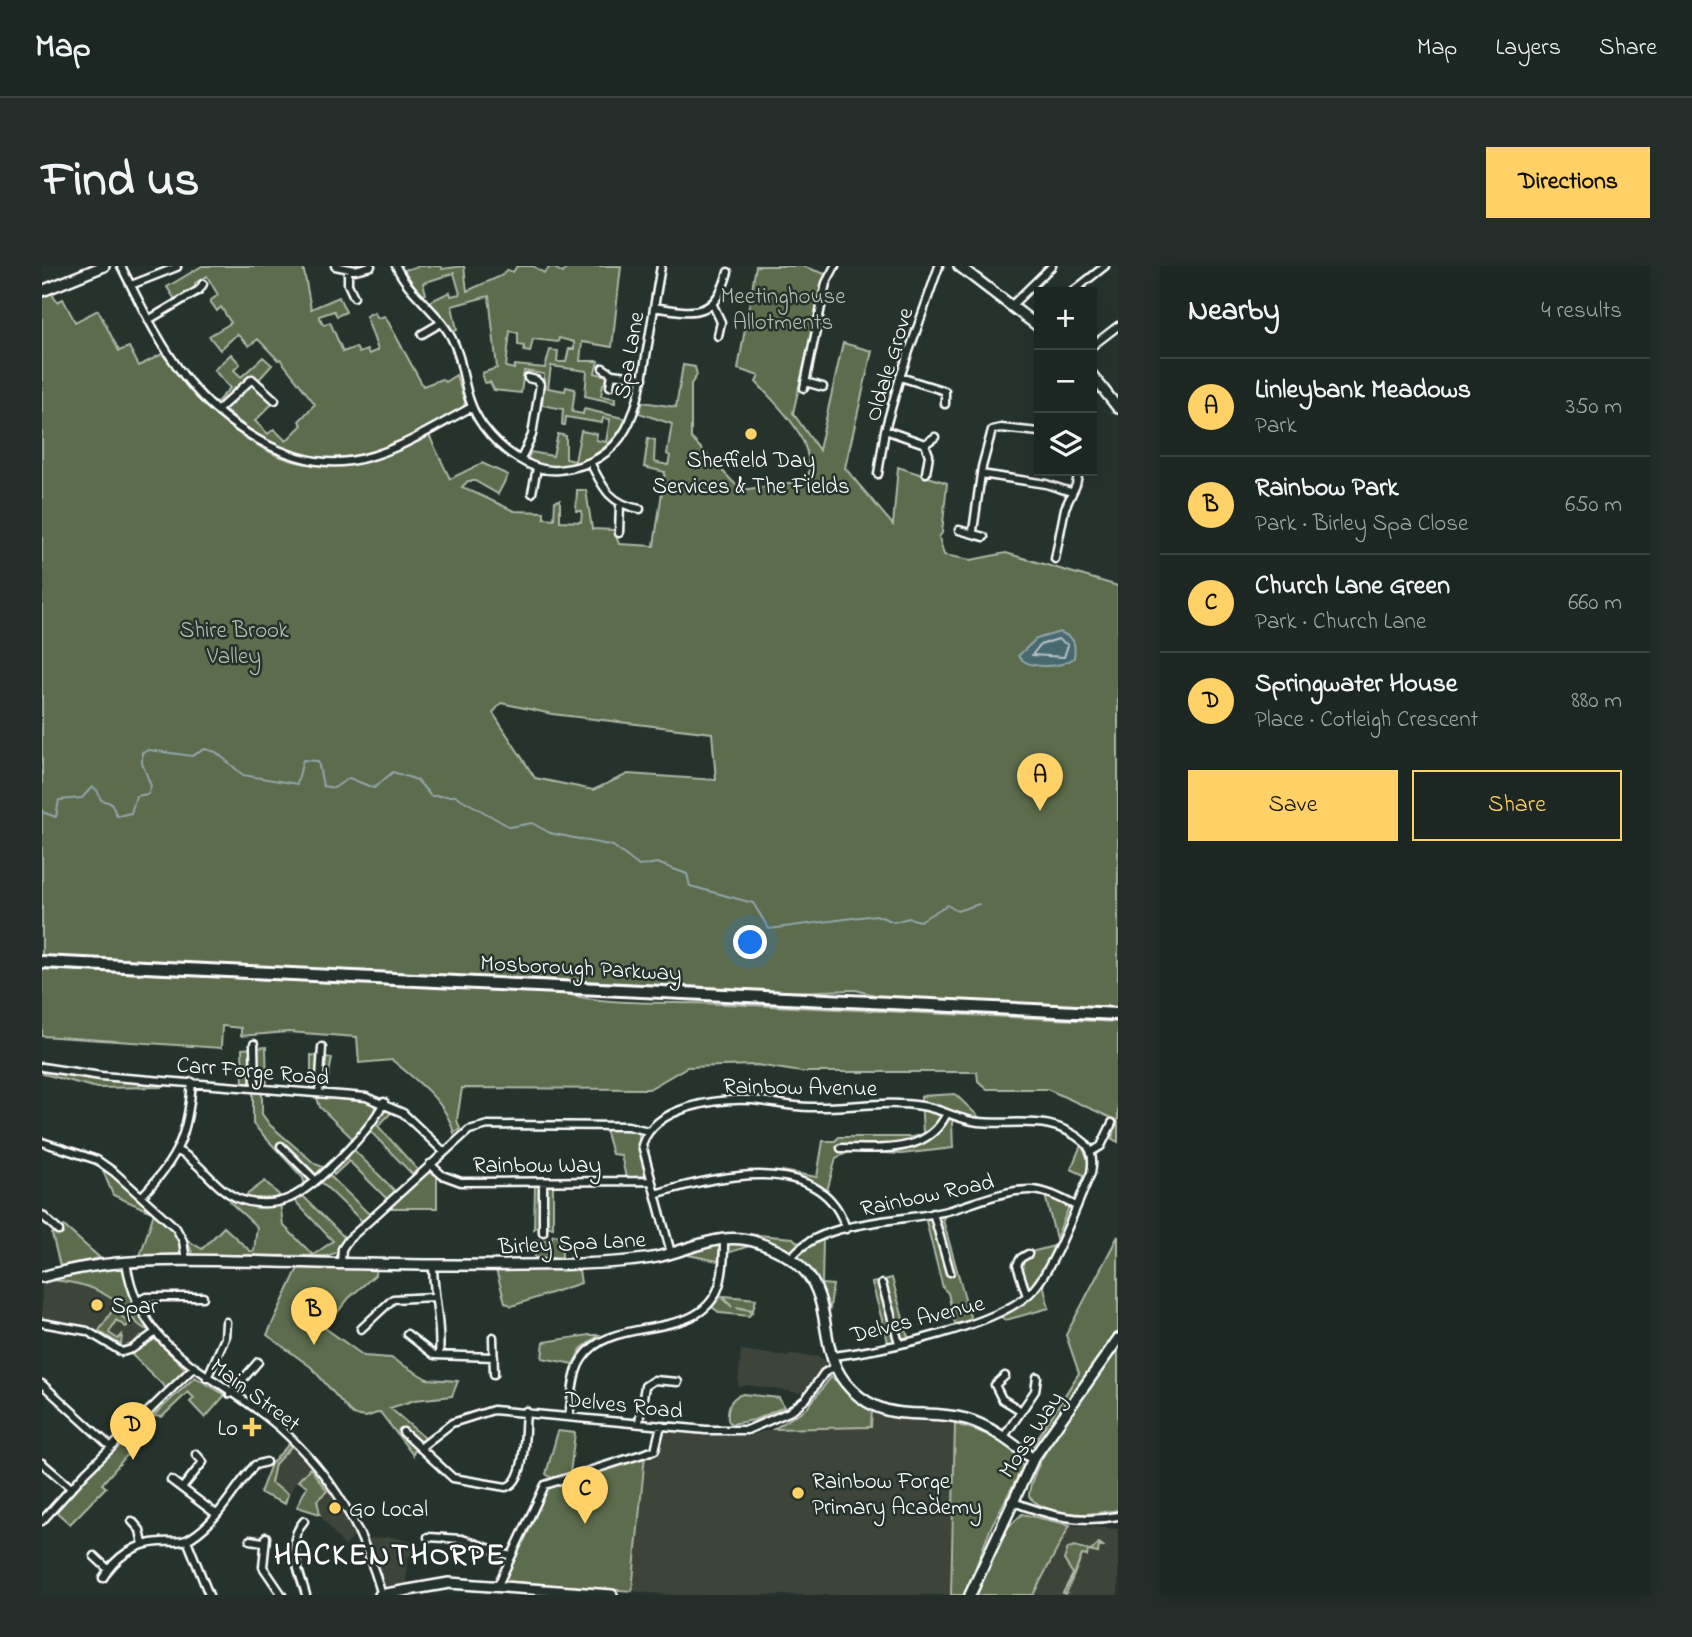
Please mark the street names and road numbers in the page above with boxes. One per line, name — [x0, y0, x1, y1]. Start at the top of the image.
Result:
street label: Oldale Grove — [857, 303, 924, 426]
street label: Spa Lane — [607, 309, 654, 402]
street label: Mosborough Parkway — [479, 948, 683, 993]
street label: Carr Forge Road — [175, 1049, 331, 1097]
street label: Rainbow Avenue — [723, 1071, 878, 1106]
street label: Rainbow Way — [473, 1150, 601, 1185]
street label: Rainbow Road — [858, 1166, 997, 1227]
street label: Birley Spa Lane — [497, 1224, 647, 1267]
street label: Delves Avenue — [846, 1288, 989, 1353]
street label: Main Street — [202, 1351, 307, 1441]
street label: Delves Road — [562, 1384, 684, 1429]
street label: Moss Way — [992, 1385, 1074, 1487]

